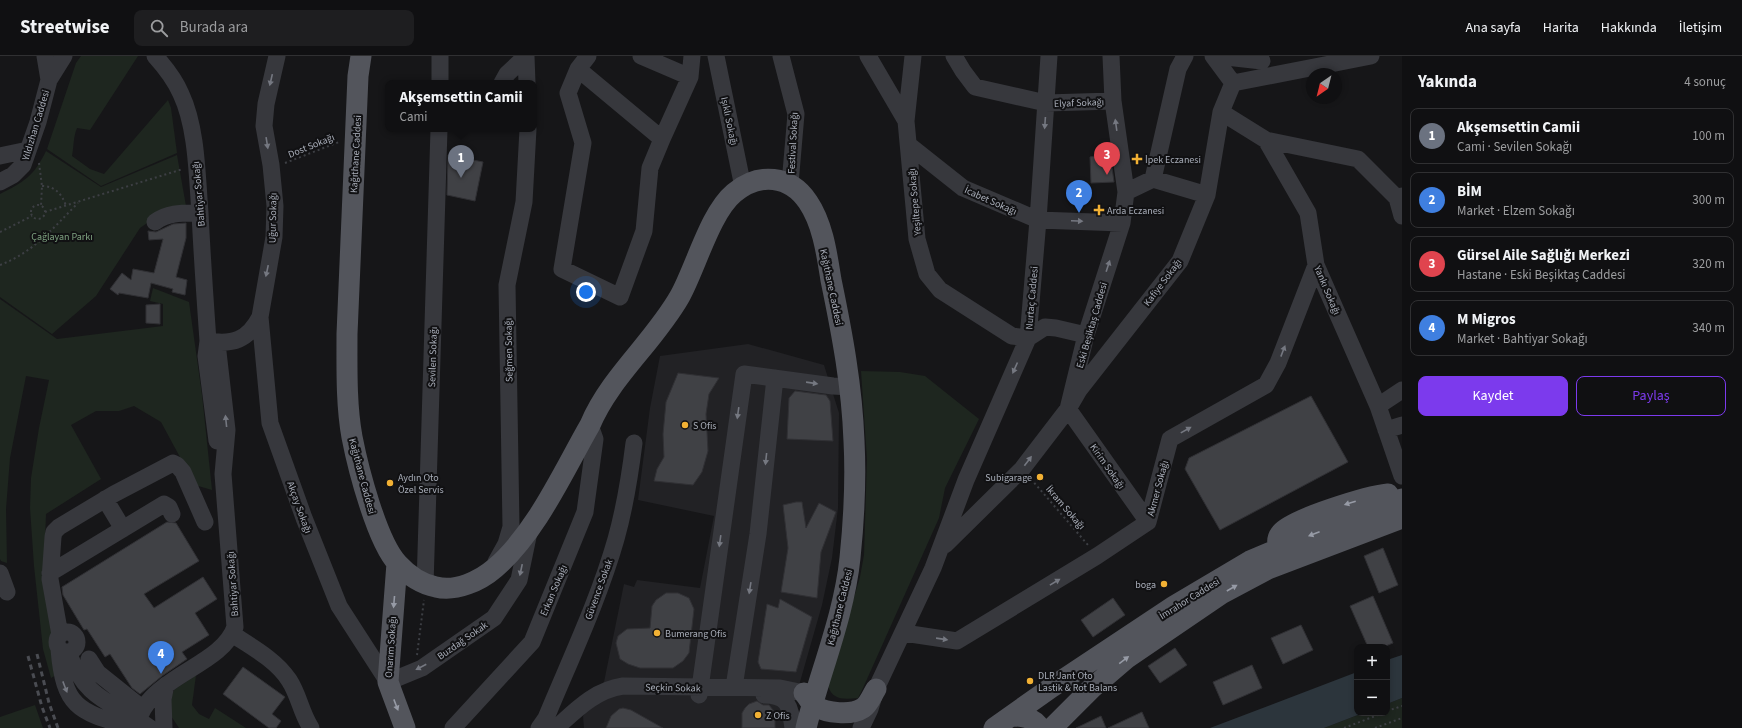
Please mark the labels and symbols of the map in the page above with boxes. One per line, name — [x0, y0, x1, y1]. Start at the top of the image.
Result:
north arrow — [1306, 68, 1342, 104]
one-way arrow — [268, 74, 274, 86]
street label: Yıldızhan Caddesi — [18, 88, 53, 163]
street label: Elyaf Sokağı — [1054, 95, 1104, 111]
street label: Işıklı Sokağı — [717, 96, 741, 147]
street label: Festival Sokağı — [784, 112, 802, 174]
street label: Kağıthane Caddesi — [347, 115, 365, 193]
one-way arrow — [1041, 117, 1048, 129]
one-way arrow — [1113, 119, 1119, 131]
street label: Dost Sokağı — [286, 130, 337, 162]
one-way arrow — [264, 137, 270, 149]
pin: 3 — [1094, 142, 1120, 175]
pin: 1 — [448, 145, 474, 178]
place label: İpek Eczanesi — [1145, 153, 1201, 167]
marker: İpek Eczanesi — [1132, 154, 1142, 164]
street label: Bahtiyar Sokağı — [189, 161, 209, 227]
street label: Yeşiltepe Sokağı — [905, 168, 925, 237]
pin: 2 — [1066, 180, 1092, 213]
street label: İcabet Sokağı — [962, 183, 1019, 219]
street label: Uğur Sokağı — [266, 193, 280, 243]
place label: Arda Eczanesi — [1107, 204, 1164, 218]
marker: Arda Eczanesi — [1094, 205, 1104, 215]
one-way arrow — [1071, 218, 1083, 225]
park label: Çağlayan Parkı — [31, 230, 93, 244]
street label: Kağıthane Caddesi — [816, 248, 846, 327]
street label: Kafiye Sokağı — [1140, 256, 1185, 309]
one-way arrow — [1105, 260, 1111, 272]
street label: Yankı Sokağı — [1310, 263, 1344, 317]
one-way arrow — [264, 265, 270, 278]
street label: Nurtaç Caddesi — [1022, 266, 1042, 330]
street label: Eski Beşiktaş Caddesi — [1073, 281, 1111, 370]
your location — [576, 282, 596, 302]
street label: Seğmen Sokağı — [501, 318, 517, 382]
street label: Sevilen Sokağı — [425, 326, 441, 388]
one-way arrow — [1280, 344, 1286, 356]
one-way arrow — [1012, 362, 1018, 374]
one-way arrow — [806, 380, 818, 386]
one-way arrow — [735, 407, 741, 419]
one-way arrow — [223, 415, 229, 427]
place label: S Ofis — [693, 419, 717, 433]
marker: S Ofis — [680, 420, 690, 430]
one-way arrow — [1180, 427, 1192, 434]
street label: Kağıthane Caddesi — [345, 437, 379, 516]
street label: Kirim Sokağı — [1086, 441, 1128, 492]
one-way arrow — [763, 453, 769, 465]
one-way arrow — [1024, 456, 1032, 466]
street label: Akmer Sokağı — [1144, 459, 1172, 518]
place label: Aydın Oto Özel Servis — [398, 471, 444, 497]
place label: Subigarage — [985, 471, 1032, 485]
marker: Subigarage — [1035, 472, 1045, 482]
marker: Aydın Oto Özel Servis — [385, 478, 395, 488]
street label: Akçay Sokağı — [283, 479, 315, 535]
street label: İkram Sokağı — [1042, 483, 1088, 533]
one-way arrow — [1344, 501, 1356, 507]
one-way arrow — [1307, 532, 1319, 538]
one-way arrow — [717, 535, 723, 547]
street label: Bahtiyar Sokağı — [224, 551, 242, 617]
street label: Güvence Sokak — [581, 557, 616, 622]
street label: Erkan Sokağı — [537, 563, 571, 618]
one-way arrow — [517, 564, 523, 576]
street label: Kağıthane Caddesi — [824, 568, 856, 647]
street label: İmrahor Caddesi — [1157, 575, 1222, 623]
one-way arrow — [1049, 578, 1061, 585]
place label: boga — [1135, 578, 1156, 592]
marker: boga — [1159, 579, 1169, 589]
one-way arrow — [747, 582, 753, 594]
one-way arrow — [1226, 585, 1238, 592]
one-way arrow — [390, 596, 397, 608]
street label: Onarım Sokağı — [382, 616, 400, 678]
street label: Buzdağ Sokak — [435, 618, 491, 663]
place label: Bumerang Ofis — [665, 627, 727, 641]
marker: Bumerang Ofis — [652, 628, 662, 638]
one-way arrow — [936, 636, 948, 642]
pin: 4 — [148, 641, 174, 674]
one-way arrow — [1118, 656, 1129, 664]
one-way arrow — [415, 664, 427, 671]
place label: DLR Jant Oto Lastik & Rot Balans — [1038, 669, 1117, 695]
marker: DLR Jant Oto Lastik & Rot Balans — [1025, 676, 1035, 686]
one-way arrow — [63, 681, 69, 693]
street label: Seçkin Sokak — [645, 681, 701, 695]
one-way arrow — [394, 699, 400, 711]
place label: Z Ofis — [766, 709, 790, 723]
marker: Z Ofis — [753, 710, 763, 720]

